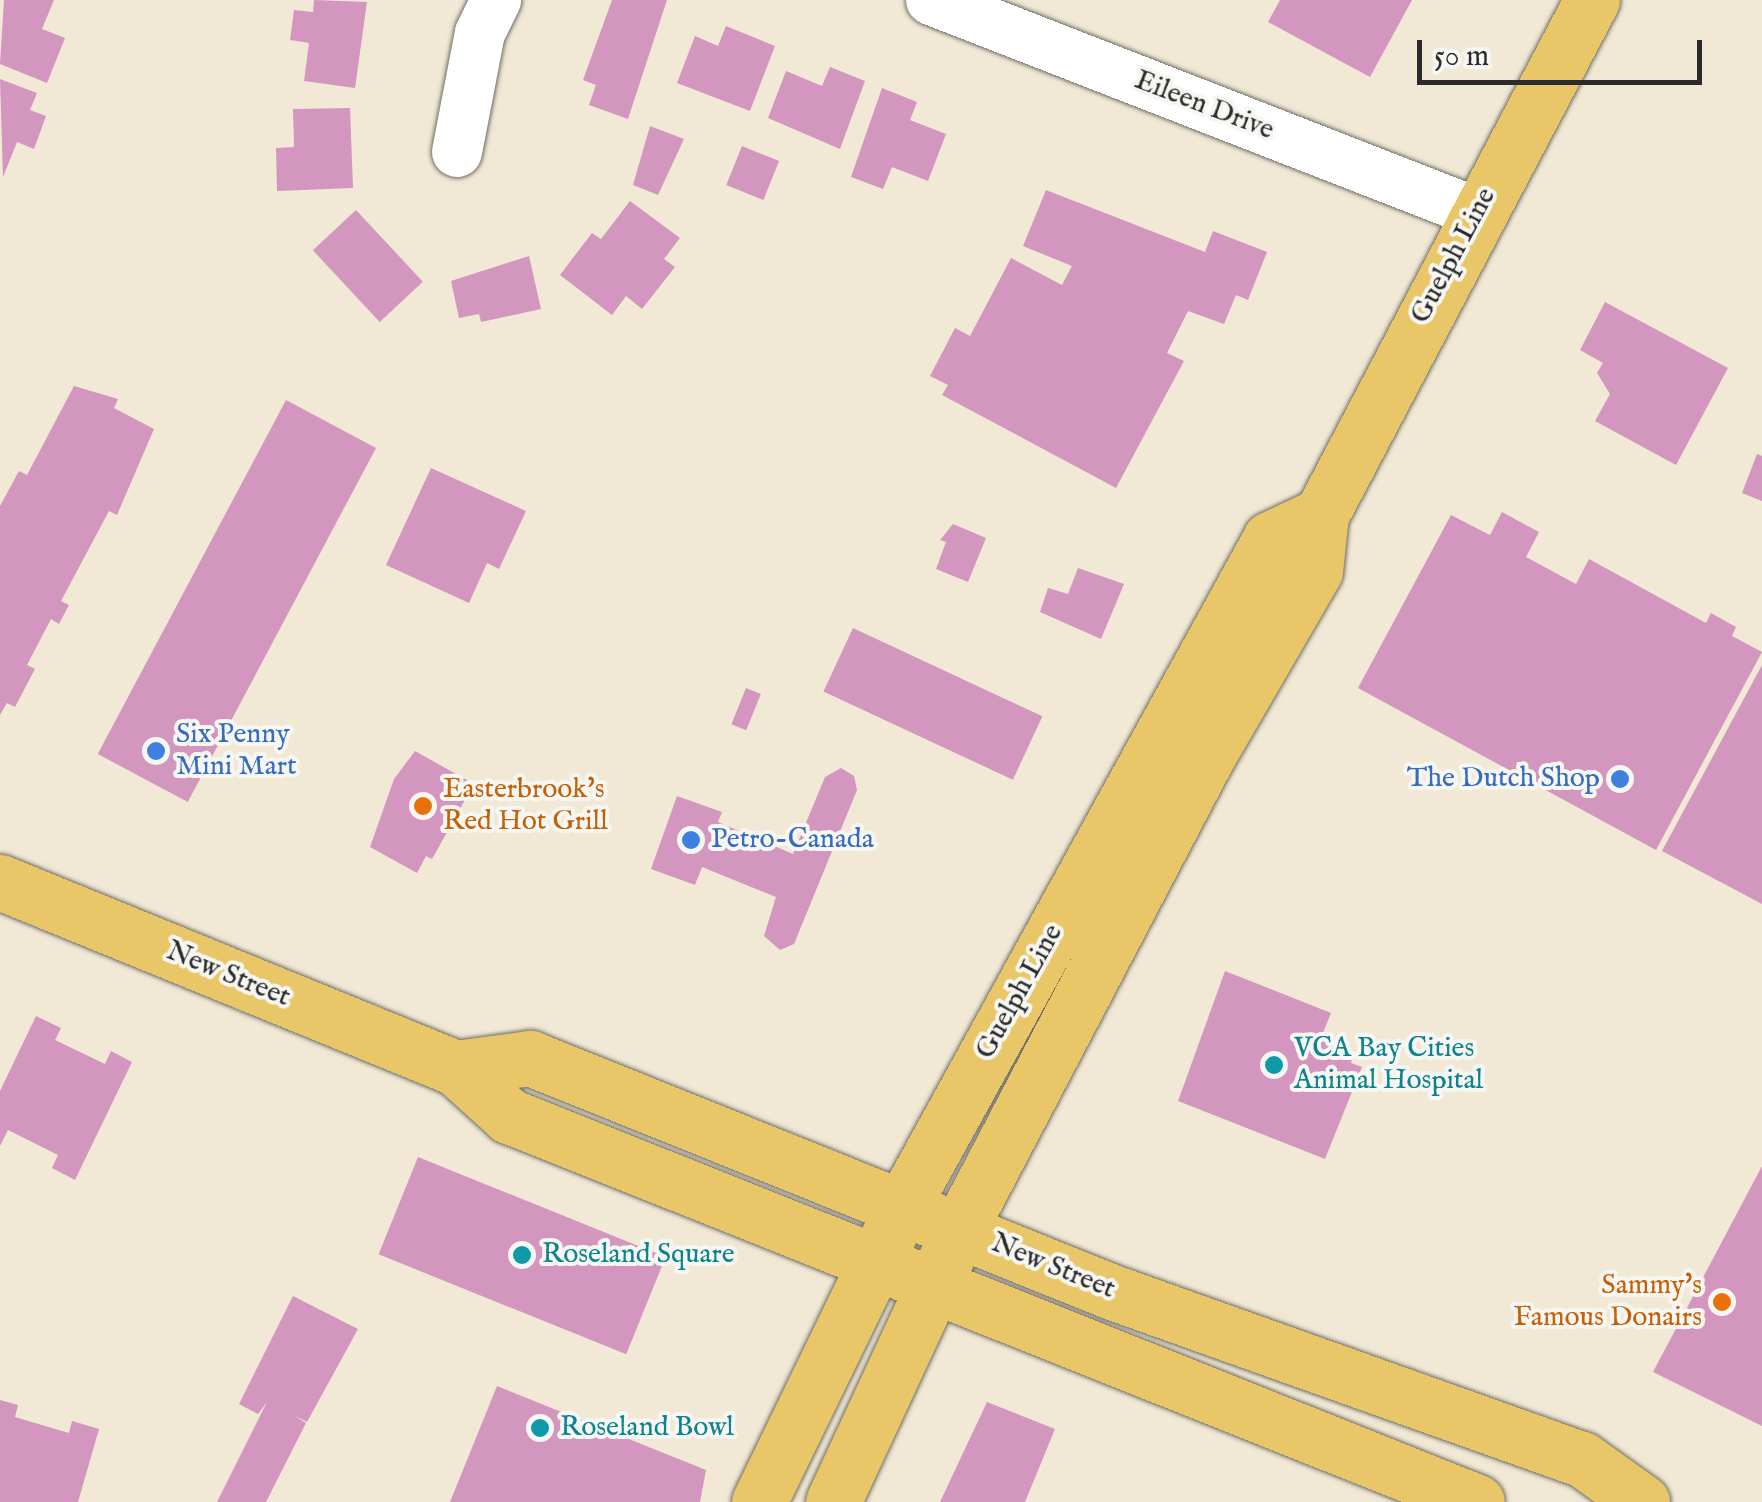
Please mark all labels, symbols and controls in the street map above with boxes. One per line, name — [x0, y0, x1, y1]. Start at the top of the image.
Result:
scale bar — [1422, 20, 1707, 82]
text: 50 m — [1434, 38, 1489, 76]
street label: Eileen Drive — [1130, 64, 1278, 148]
street label: Guelph Line — [1404, 183, 1504, 329]
place label: Six Penny Mini Mart — [176, 718, 297, 784]
marker: Six Penny Mini Mart — [145, 740, 167, 762]
place label: The Dutch Shop — [1407, 762, 1600, 796]
marker: The Dutch Shop — [1609, 768, 1631, 790]
place label: Easterbrook's Red Hot Grill — [443, 773, 608, 839]
marker: Easterbrook's Red Hot Grill — [412, 795, 434, 817]
place label: Petro-Canada — [711, 823, 874, 857]
marker: Petro-Canada — [680, 829, 702, 851]
street label: Guelph Line — [969, 919, 1071, 1065]
street label: New Street — [161, 935, 295, 1015]
place label: VCA Bay Cities Animal Hospital — [1294, 1032, 1483, 1098]
marker: VCA Bay Cities Animal Hospital — [1263, 1054, 1285, 1076]
street label: New Street — [986, 1227, 1120, 1307]
place label: Roseland Square — [542, 1238, 735, 1272]
marker: Roseland Square — [511, 1244, 533, 1266]
place label: Sammy's Famous Donairs — [1513, 1269, 1702, 1335]
marker: Sammy's Famous Donairs — [1711, 1291, 1733, 1313]
place label: Roseland Bowl — [560, 1411, 734, 1445]
marker: Roseland Bowl — [529, 1417, 551, 1439]

